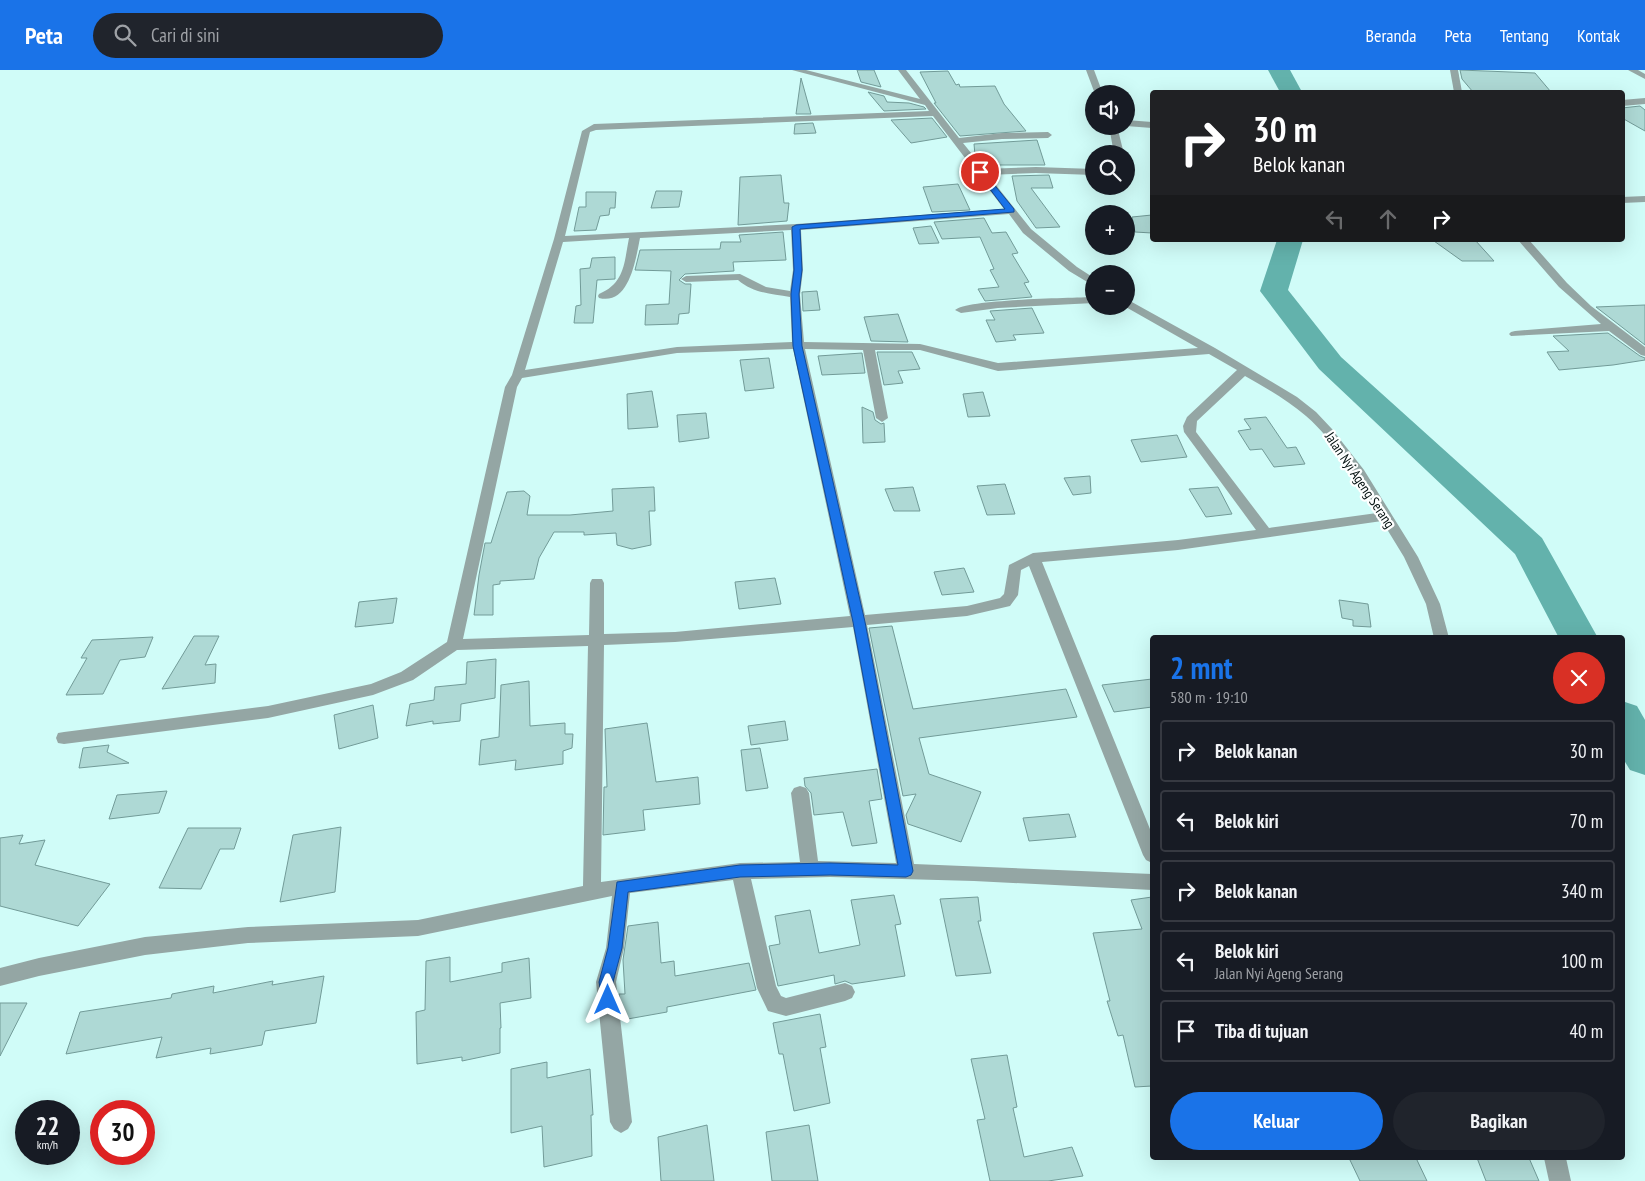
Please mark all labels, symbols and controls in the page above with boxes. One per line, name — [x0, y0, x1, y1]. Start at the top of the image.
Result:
search box — [93, 13, 443, 58]
text: Peta — [25, 20, 63, 51]
icon: search — [111, 21, 139, 49]
text: Cari di sini — [151, 23, 220, 47]
text: Beranda — [1366, 24, 1416, 47]
text: Peta — [1444, 24, 1472, 47]
text: Tentang — [1500, 24, 1549, 47]
text: Kontak — [1577, 24, 1620, 47]
map controls — [1085, 85, 1135, 315]
button: sound — [1085, 85, 1135, 135]
text: 30 m — [1253, 106, 1317, 152]
icon: right — [1170, 110, 1235, 175]
button: search — [1085, 145, 1135, 195]
text: Belok kanan — [1253, 150, 1345, 178]
pin — [959, 151, 1001, 193]
icon: arrive — [966, 158, 994, 186]
button: + — [1085, 205, 1135, 255]
icon: left — [1321, 205, 1349, 233]
icon: ahead — [1374, 205, 1402, 233]
icon: right — [1427, 205, 1455, 233]
button: − — [1085, 265, 1135, 315]
street label: Jalan Nyi Ageng Serang — [1321, 428, 1399, 532]
text: 2 mnt — [1170, 648, 1233, 687]
button: close — [1553, 652, 1605, 704]
text: 580 m · 19:10 — [1170, 687, 1248, 707]
icon: right — [1172, 737, 1200, 765]
text: Belok kanan — [1215, 739, 1297, 763]
text: 30 m — [1570, 739, 1603, 763]
icon: left — [1172, 807, 1200, 835]
text: Belok kiri — [1215, 809, 1279, 833]
text: 70 m — [1570, 809, 1603, 833]
icon: right — [1172, 877, 1200, 905]
text: Belok kanan — [1215, 879, 1297, 903]
text: 340 m — [1561, 879, 1603, 903]
text: Belok kiri — [1215, 939, 1279, 963]
icon: left — [1172, 947, 1200, 975]
text: 100 m — [1561, 949, 1603, 973]
text: Jalan Nyi Ageng Serang — [1215, 963, 1343, 983]
position arrow — [581, 973, 633, 1025]
icon: arrive — [1172, 1017, 1200, 1045]
text: Tiba di tujuan — [1215, 1019, 1308, 1043]
text: 40 m — [1570, 1019, 1603, 1043]
button: Keluar — [1170, 1092, 1383, 1150]
button: Bagikan — [1393, 1092, 1605, 1150]
speed limit sign: 30 — [90, 1100, 155, 1165]
text: 22 — [36, 1110, 59, 1142]
text: km/h — [37, 1137, 58, 1152]

